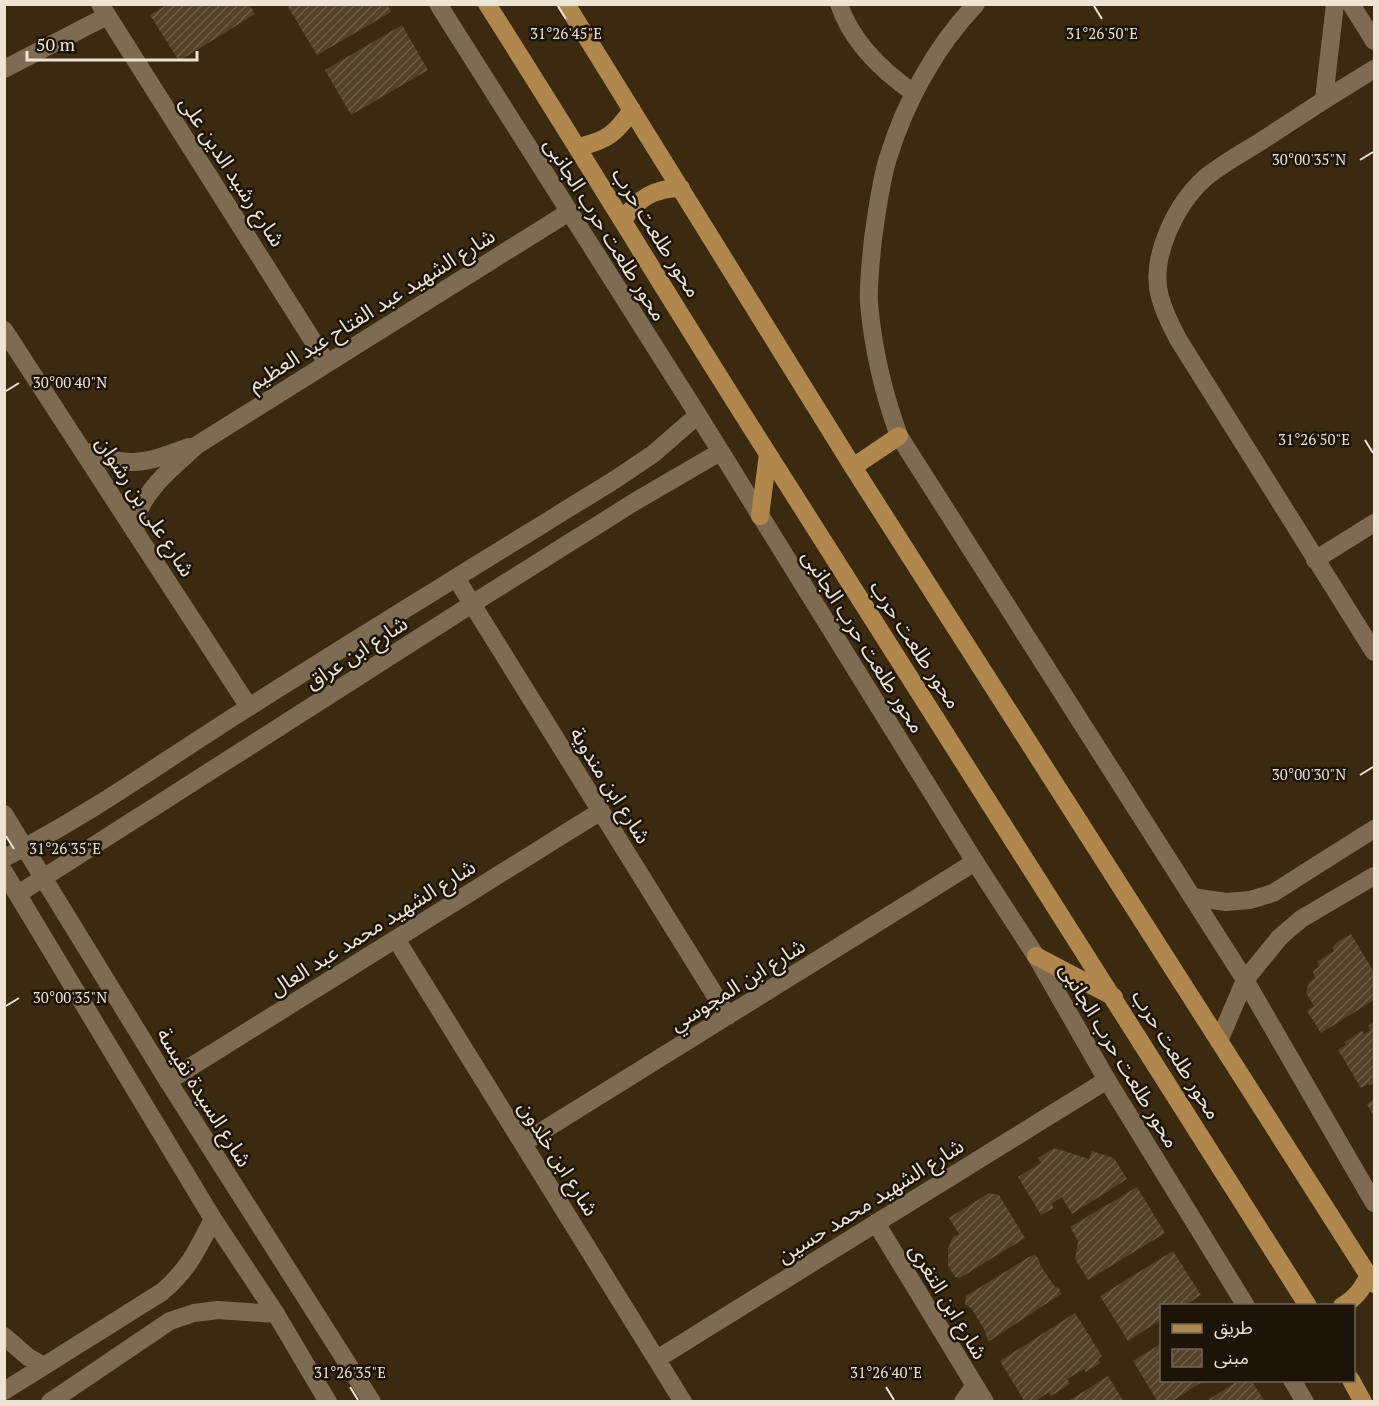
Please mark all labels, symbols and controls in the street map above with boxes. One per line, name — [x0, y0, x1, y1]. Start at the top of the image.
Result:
text: 31°26'45"E — [530, 23, 602, 43]
text: 31°26'50"E — [1066, 23, 1138, 43]
scale bar — [27, 24, 196, 62]
text: 50 m — [36, 32, 76, 56]
street label: شارع رشيد الدين على — [172, 90, 292, 253]
street label: محور طلعت حرب الجانبى — [539, 133, 673, 325]
text: 30°00'35"N — [1272, 149, 1346, 169]
street label: محور طلعت حرب — [607, 162, 707, 302]
street label: شارع الشهيد عبد الفتاح عبد العظيم — [242, 221, 501, 398]
text: 30°00'40"N — [33, 372, 107, 392]
text: 31°26'50"E — [1278, 429, 1350, 449]
street label: شارع على بن رشوان — [88, 430, 202, 583]
street label: محور طلعت حرب الجانبى — [797, 545, 931, 737]
street label: محور طلعت حرب — [865, 575, 967, 713]
street label: شارع ابن عراق — [299, 608, 414, 697]
street label: شارع ابن مندوية — [562, 721, 658, 850]
text: 30°00'30"N — [1272, 764, 1346, 784]
text: 31°26'35"E — [29, 838, 101, 858]
street label: شارع الشهيد محمد عبد العال — [264, 852, 481, 1004]
street label: شارع ابن المجوسي — [664, 931, 812, 1039]
street label: محور طلعت حرب الجانبى — [1054, 957, 1186, 1153]
street label: محور طلعت حرب — [1126, 984, 1228, 1124]
text: 30°00'35"N — [33, 987, 107, 1007]
street label: شارع السيدة نفيسة — [149, 1022, 259, 1173]
street label: شارع ابن خلدون — [511, 1095, 606, 1222]
street label: شارع الشهيد محمد حسين — [771, 1131, 970, 1271]
street label: شارع ابن التغرى — [902, 1238, 995, 1365]
legend — [1160, 1304, 1355, 1382]
text: طريق — [1214, 1315, 1253, 1339]
text: مبنى — [1214, 1345, 1249, 1369]
text: 31°26'35"E — [314, 1362, 386, 1382]
text: 31°26'40"E — [850, 1362, 922, 1382]

